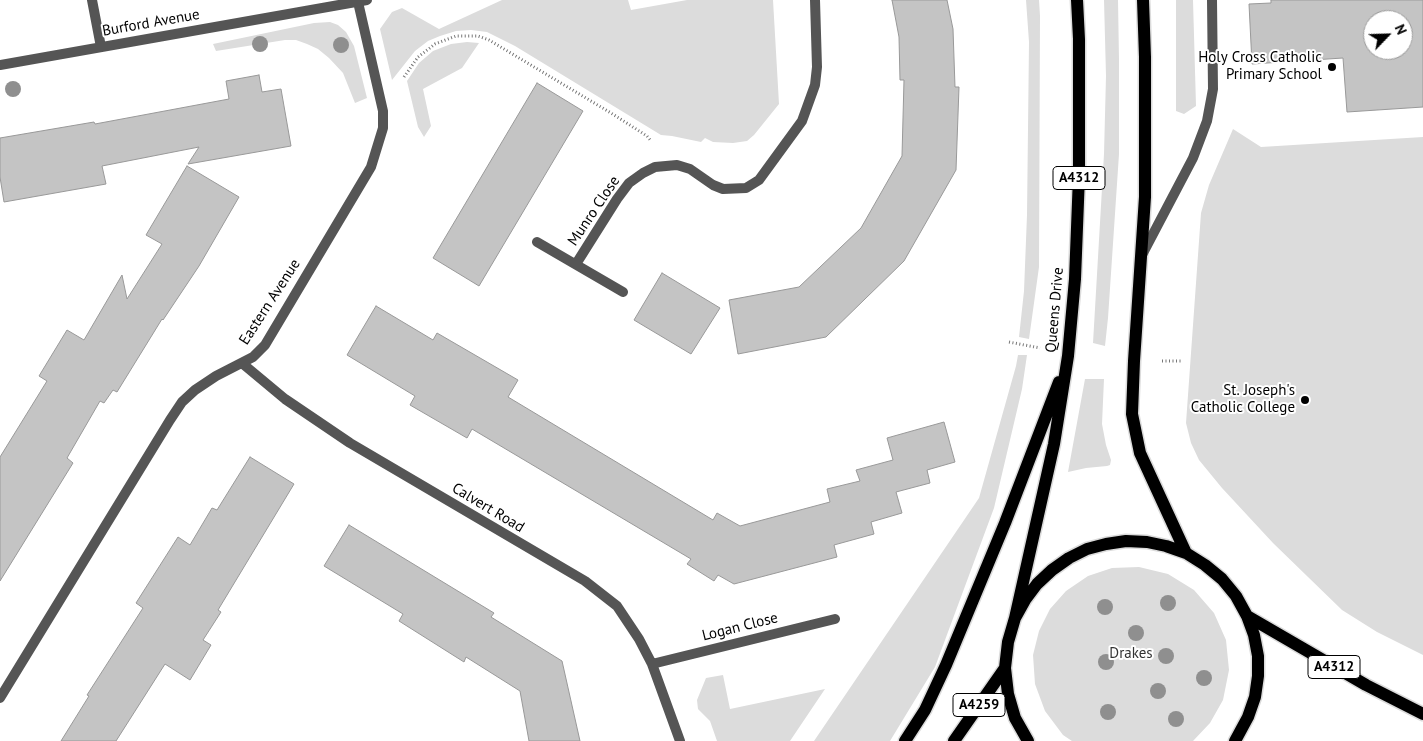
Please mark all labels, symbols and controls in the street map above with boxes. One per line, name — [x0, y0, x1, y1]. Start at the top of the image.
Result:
street label: Burford Avenue — [101, 6, 201, 40]
north arrow — [1363, 10, 1413, 60]
text: N — [1391, 21, 1411, 37]
place label: Holy Cross Catholic Primary School — [1198, 49, 1322, 84]
marker: Holy Cross Catholic Primary School — [1326, 61, 1338, 73]
road number: A4312 — [1053, 167, 1105, 190]
street label: Munro Close — [564, 173, 624, 249]
street label: Eastern Avenue — [236, 256, 304, 348]
street label: Queens Drive — [1042, 267, 1068, 353]
place label: St. Joseph's Catholic College — [1191, 382, 1295, 417]
marker: St. Joseph's Catholic College — [1299, 394, 1311, 406]
street label: Calvert Road — [449, 479, 527, 537]
street label: Logan Close — [700, 609, 780, 645]
park label: Drakes — [1109, 645, 1153, 663]
road number: A4312 — [1308, 656, 1360, 679]
road number: A4259 — [953, 694, 1005, 716]

